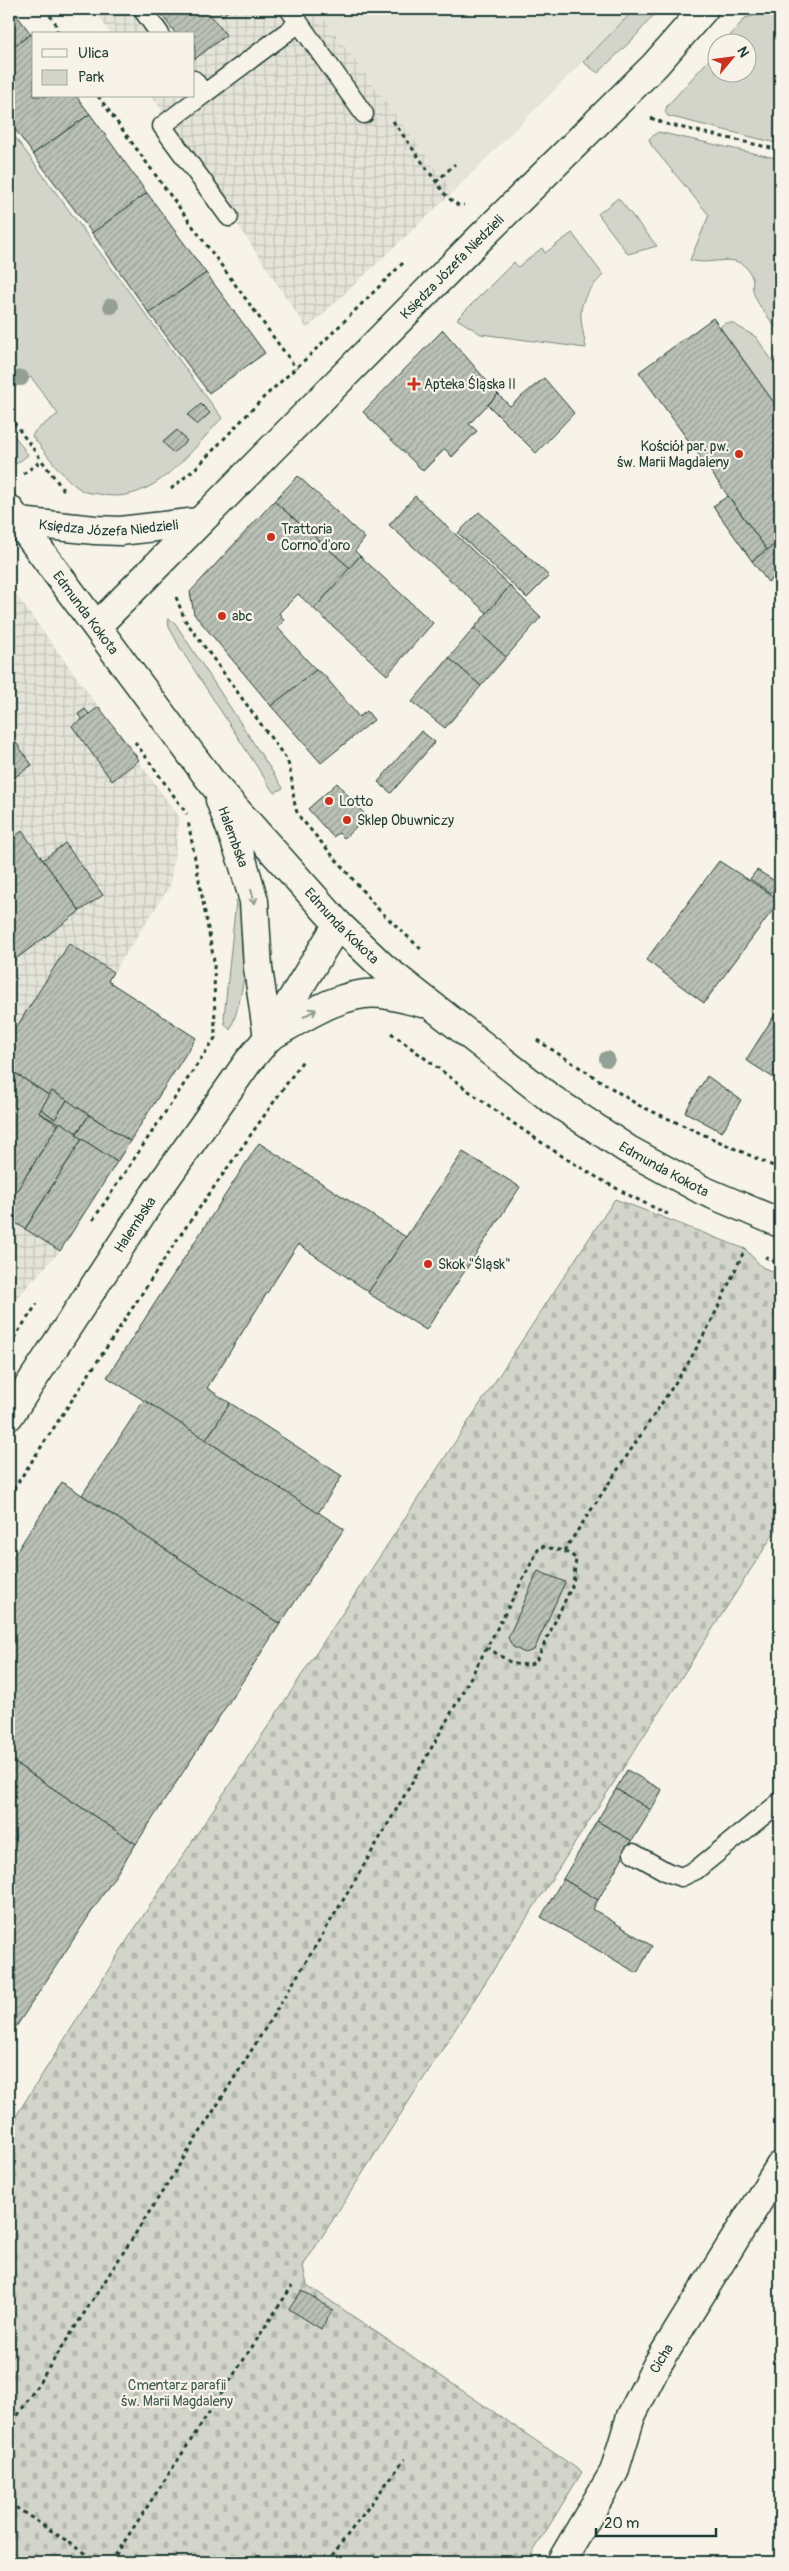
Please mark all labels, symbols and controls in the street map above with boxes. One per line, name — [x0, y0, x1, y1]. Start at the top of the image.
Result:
legend — [32, 32, 195, 98]
north arrow — [706, 32, 756, 82]
text: Ulica — [78, 44, 109, 63]
text: N — [733, 44, 753, 60]
text: Park — [78, 68, 105, 87]
street label: Księdza Józefa Niedzieli — [397, 211, 508, 323]
place label: Apteka Śląska II — [424, 375, 516, 393]
marker: Apteka Śląska II — [408, 378, 420, 390]
place label: Kościół par. pw. św. Marii Magdaleny — [617, 438, 729, 471]
marker: Kościół par. pw. św. Marii Magdaleny — [733, 448, 745, 460]
street label: Księdza Józefa Niedzieli — [38, 516, 180, 540]
place label: Trattoria Corno d'oro — [281, 521, 351, 554]
marker: Trattoria Corno d'oro — [265, 531, 277, 543]
street label: Edmunda Kokota — [49, 568, 122, 658]
place label: abc — [232, 608, 253, 625]
marker: abc — [216, 610, 228, 622]
place label: Lotto — [339, 793, 374, 810]
marker: Lotto — [323, 795, 335, 807]
street label: Halembska — [214, 804, 252, 869]
place label: Sklep Obuwniczy — [357, 812, 454, 829]
marker: Sklep Obuwniczy — [341, 814, 353, 826]
street label: Edmunda Kokota — [301, 884, 382, 968]
one-way arrow — [249, 888, 258, 904]
one-way arrow — [302, 1008, 316, 1018]
street label: Edmunda Kokota — [616, 1138, 711, 1201]
street label: Halembska — [111, 1194, 160, 1256]
place label: Skok "Śląsk" — [438, 1255, 511, 1273]
marker: Skok "Śląsk" — [422, 1258, 434, 1270]
street label: Cicha — [646, 2341, 677, 2376]
park label: Cmentarz parafii św. Marii Magdaleny — [121, 2377, 233, 2410]
scale bar — [596, 2506, 716, 2538]
text: 20 m — [604, 2514, 639, 2533]

